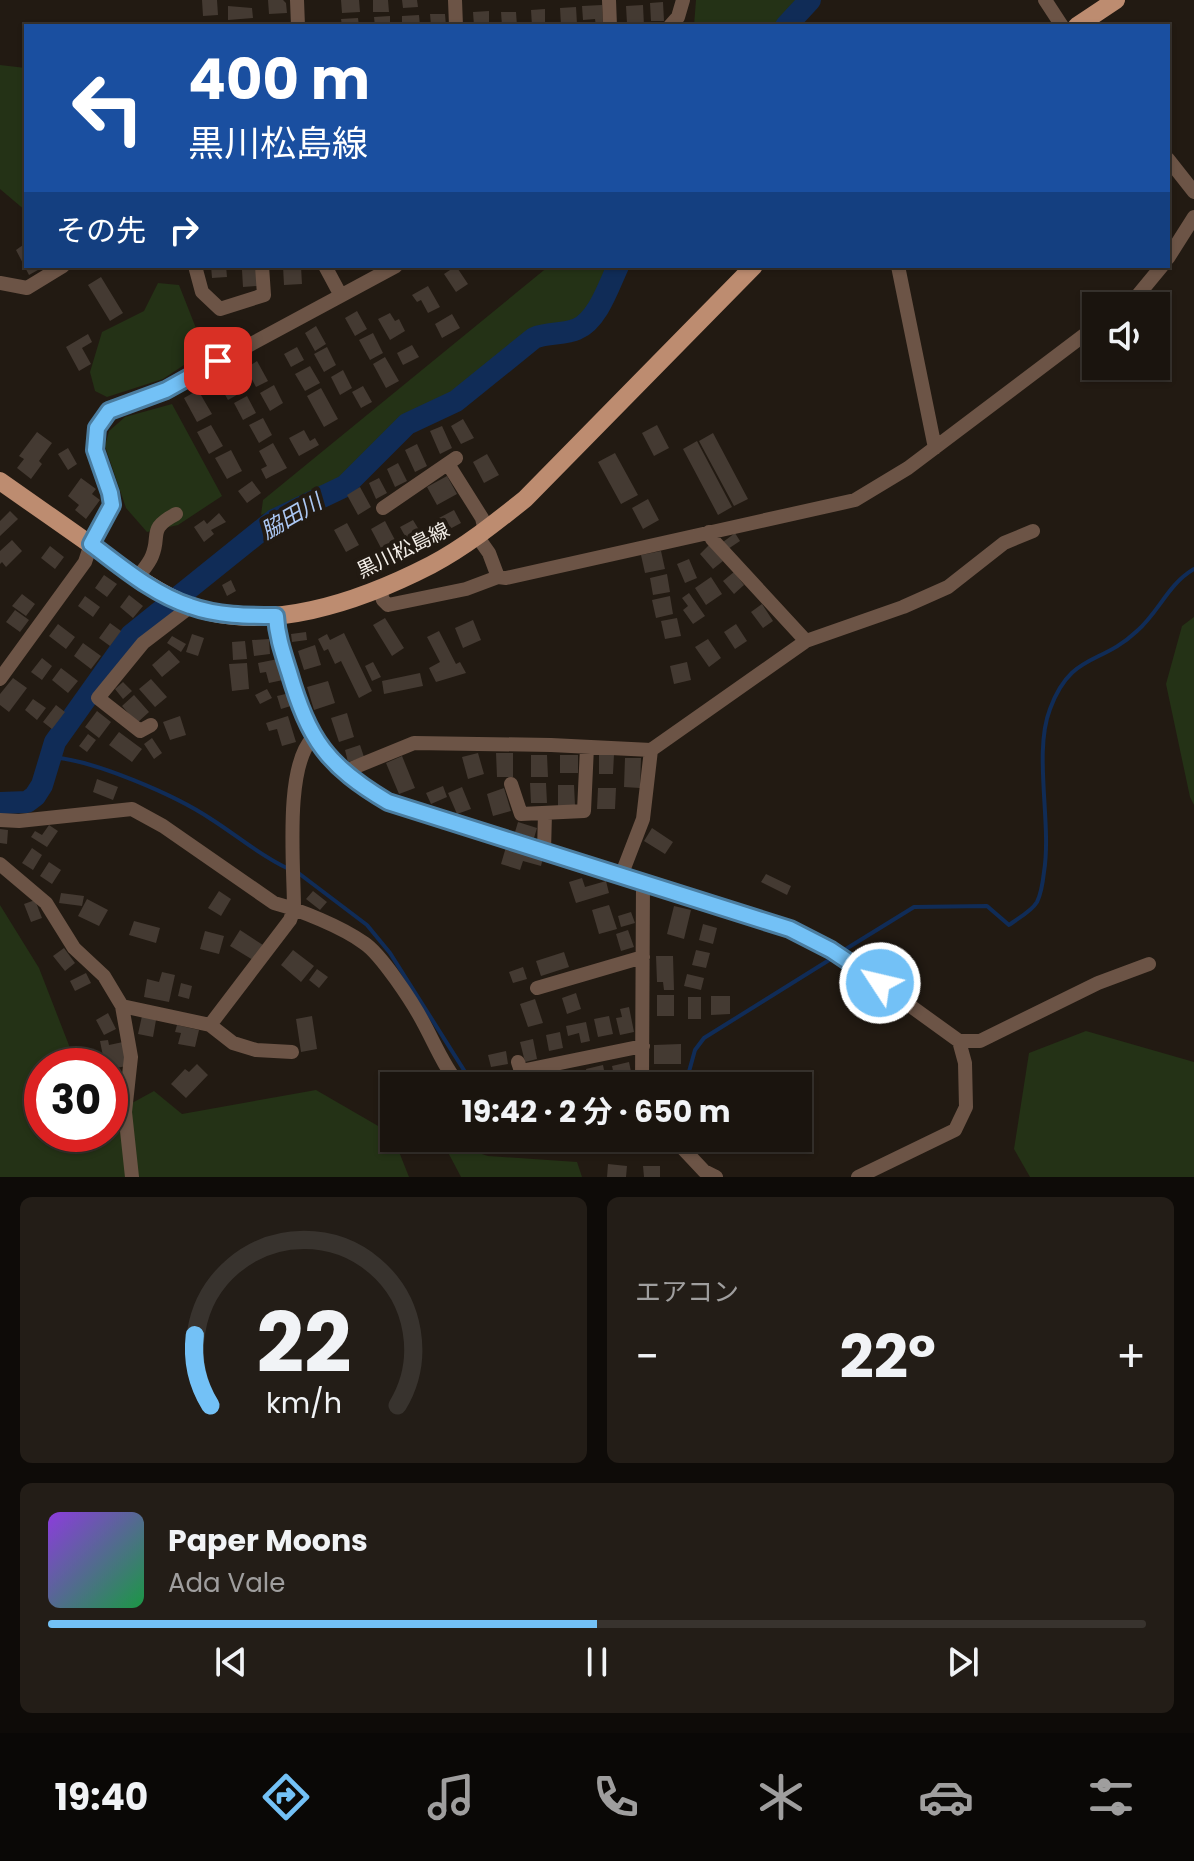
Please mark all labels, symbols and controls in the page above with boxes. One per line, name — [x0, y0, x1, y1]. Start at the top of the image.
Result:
text: 400 m — [188, 40, 370, 119]
icon: left — [56, 56, 160, 160]
text: 黒川松島線 — [188, 118, 368, 169]
icon: right — [162, 208, 206, 252]
text: その先 — [56, 209, 146, 252]
map controls — [1082, 292, 1170, 380]
button: sound — [1082, 292, 1170, 380]
pin — [184, 327, 252, 395]
icon: arrive — [196, 339, 240, 383]
water label: 脇田川 — [255, 486, 329, 546]
street label: 黒川松島線 — [352, 515, 454, 585]
position arrow — [838, 941, 922, 1025]
speed limit sign: 30 — [24, 1048, 128, 1152]
text: 19:42 · 2 分 · 650 m — [462, 1090, 730, 1133]
text: エアコン — [635, 1274, 739, 1310]
text: 22 — [256, 1285, 351, 1401]
text: 22° — [839, 1315, 936, 1399]
text: − — [635, 1326, 659, 1387]
text: + — [1116, 1326, 1146, 1387]
text: km/h — [265, 1383, 342, 1423]
text: Paper Moons — [168, 1519, 368, 1562]
text: Ada Vale — [168, 1565, 285, 1601]
icon: previous — [209, 1640, 253, 1684]
icon: pause — [575, 1640, 619, 1684]
icon: next — [941, 1640, 985, 1684]
icon: directions — [258, 1769, 314, 1825]
icon: music — [423, 1769, 479, 1825]
icon: phone — [588, 1769, 644, 1825]
icon: climate — [753, 1769, 809, 1825]
icon: car — [918, 1769, 974, 1825]
icon: filters — [1083, 1769, 1139, 1825]
text: 19:40 — [55, 1772, 148, 1823]

